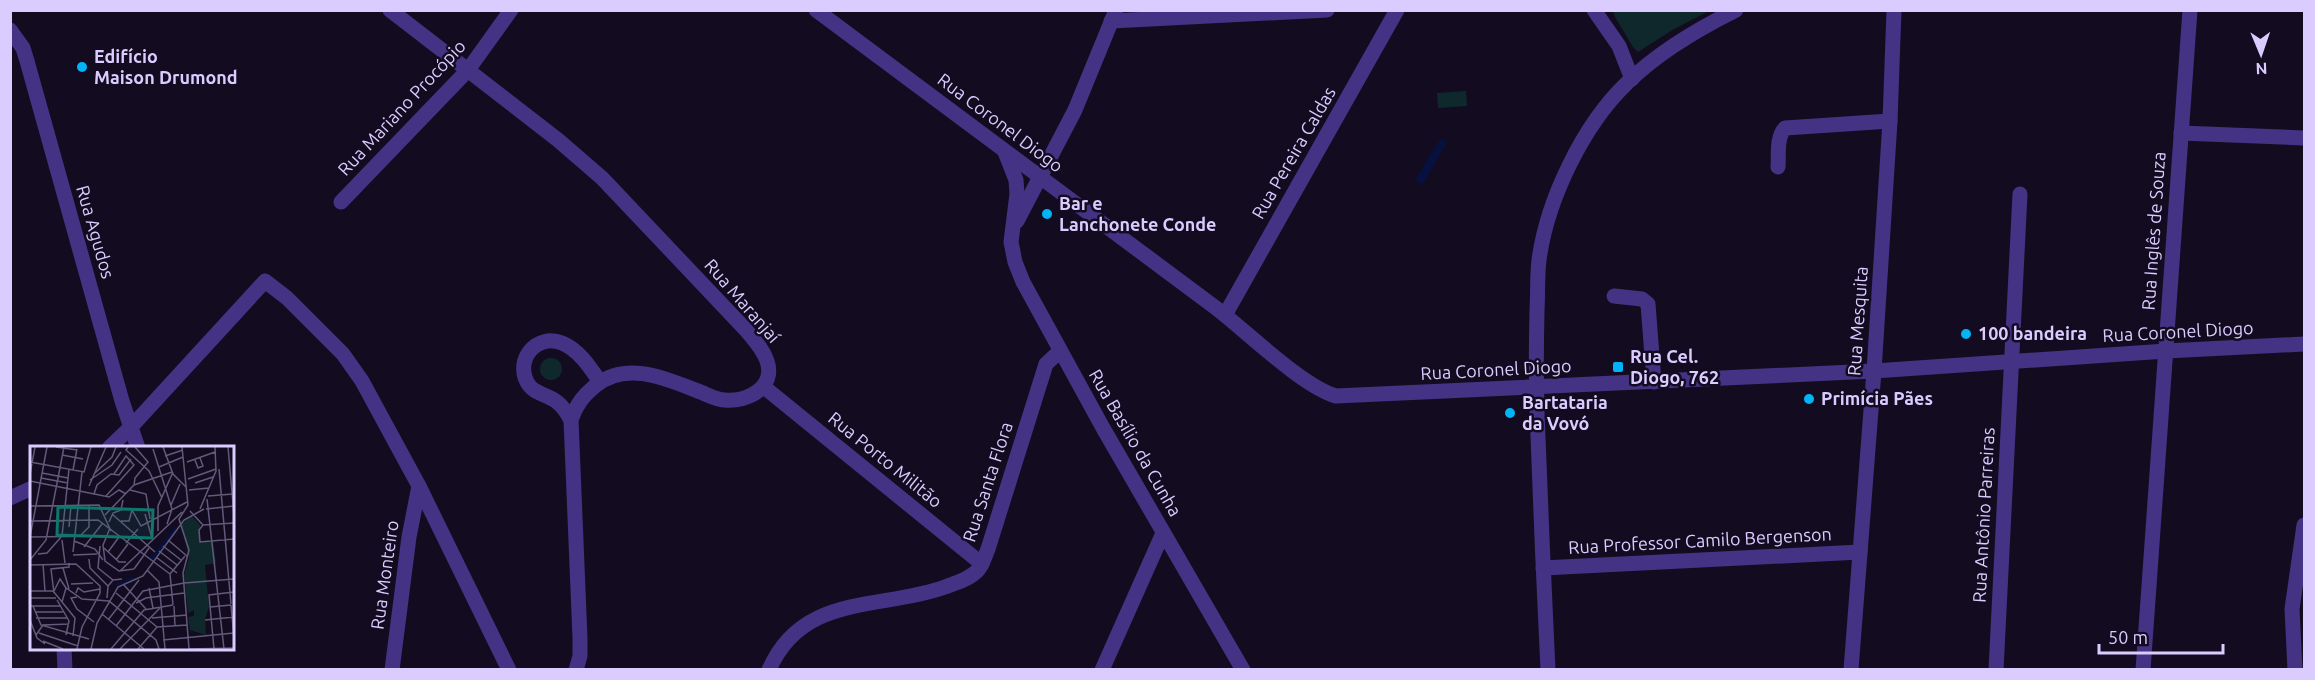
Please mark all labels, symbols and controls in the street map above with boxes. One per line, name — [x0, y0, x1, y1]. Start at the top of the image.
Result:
north arrow — [2231, 24, 2291, 84]
street label: Rua Mariano Procópio — [333, 36, 469, 179]
place label: Edifício Maison Drumond — [94, 46, 238, 87]
marker: Edifício Maison Drumond — [75, 60, 89, 74]
text: N — [2255, 60, 2268, 78]
street label: Rua Coronel Diogo — [934, 69, 1067, 176]
street label: Rua Pereira Caldas — [1247, 83, 1339, 222]
street label: Rua Inglês de Souza — [2137, 151, 2169, 311]
street label: Rua Agudos — [73, 183, 119, 281]
place label: Bar e Lanchonete Conde — [1059, 193, 1216, 234]
marker: Bar e Lanchonete Conde — [1040, 207, 1054, 221]
street label: Rua Maranjaí — [701, 255, 785, 347]
street label: Rua Mesquita — [1843, 265, 1871, 376]
street label: Rua Coronel Diogo — [2102, 317, 2254, 345]
place label: 100 bandeira — [1978, 323, 2087, 343]
marker: 100 bandeira — [1959, 327, 1973, 341]
place label: Rua Cel. Diogo, 762 — [1630, 346, 1719, 387]
street label: Rua Coronel Diogo — [1420, 355, 1572, 383]
marker: Rua Cel. Diogo, 762 — [1611, 360, 1625, 374]
street label: Rua Basílio da Cunha — [1086, 365, 1186, 520]
place label: Primícia Pães — [1821, 388, 1933, 408]
place label: Bartataria da Vovó — [1522, 392, 1608, 433]
marker: Primícia Pães — [1802, 392, 1816, 406]
marker: Bartataria da Vovó — [1503, 406, 1517, 420]
street label: Rua Porto Militão — [825, 407, 946, 511]
street label: Rua Santa Flora — [958, 419, 1016, 544]
street label: Rua Antônio Parreiras — [1968, 427, 1998, 603]
inset map — [30, 446, 234, 650]
street label: Rua Monteiro — [366, 519, 402, 631]
street label: Rua Professor Camilo Bergenson — [1568, 523, 1832, 557]
scale bar — [2099, 617, 2224, 655]
text: 50 m — [2108, 627, 2148, 647]

